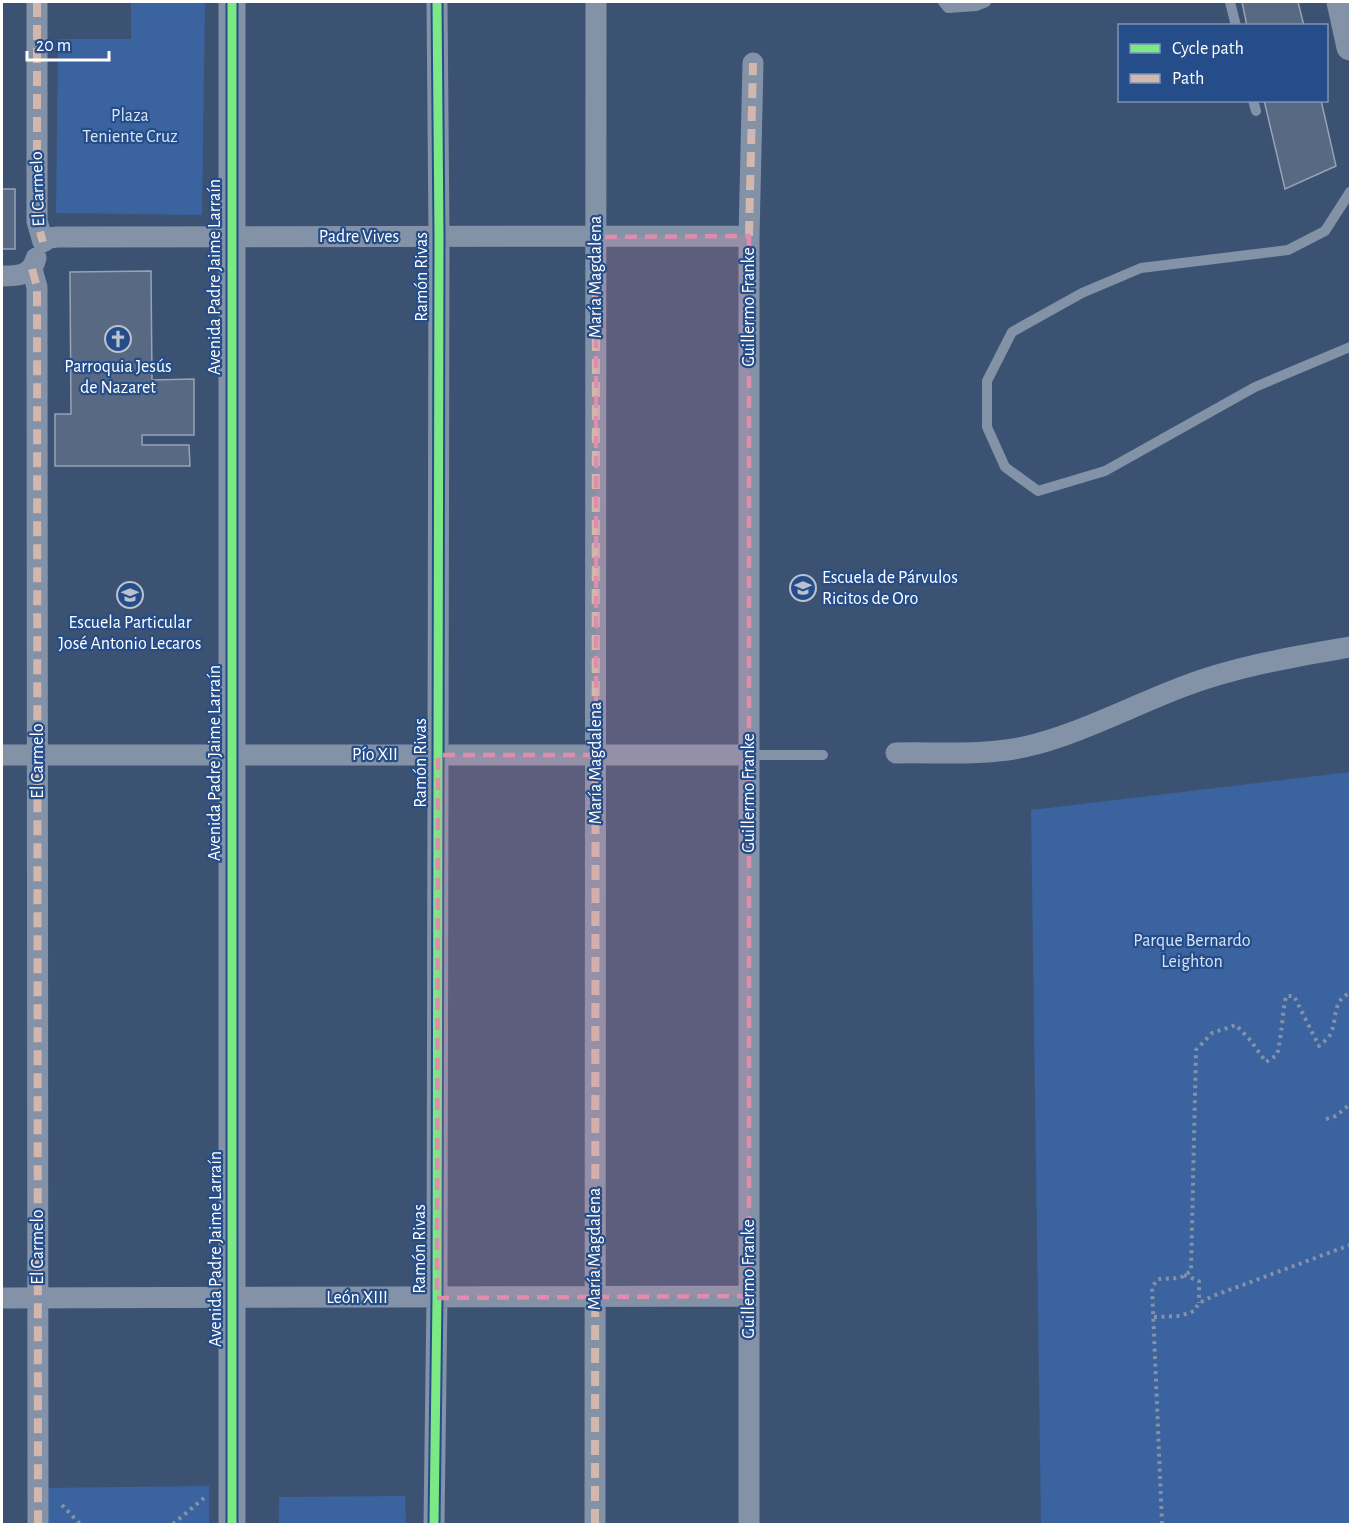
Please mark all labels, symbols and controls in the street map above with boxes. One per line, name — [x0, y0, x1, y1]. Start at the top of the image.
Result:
scale bar — [27, 24, 110, 62]
legend — [1118, 24, 1328, 102]
text: 20 m — [36, 37, 71, 55]
text: Cycle path — [1172, 40, 1244, 58]
text: Path — [1172, 70, 1204, 88]
park label: Plaza Teniente Cruz — [82, 107, 178, 146]
street label: El Carmelo — [28, 151, 48, 227]
street label: Avenida Padre Jaime Larraín — [206, 179, 224, 375]
street label: María Magdalena — [587, 216, 605, 338]
street label: Padre Vives — [319, 228, 399, 246]
street label: Ramón Rivas — [413, 232, 431, 322]
street label: Guillermo Franke — [740, 247, 758, 367]
church icon: Parroquia Jesús de Nazaret — [103, 324, 133, 354]
place label: Parroquia Jesús de Nazaret — [64, 358, 172, 397]
place label: Escuela de Párvulos Ricitos de Oro — [822, 569, 958, 608]
school or university icon: Escuela de Párvulos Ricitos de Oro — [788, 573, 818, 603]
school or university icon: Escuela Particular José Antonio Lecaros — [115, 580, 145, 610]
place label: Escuela Particular José Antonio Lecaros — [59, 614, 201, 653]
street label: Avenida Padre Jaime Larraín — [206, 665, 224, 861]
street label: María Magdalena — [587, 702, 605, 824]
street label: Ramón Rivas — [412, 718, 430, 808]
street label: El Carmelo — [29, 723, 47, 799]
street label: Guillermo Franke — [740, 733, 758, 853]
street label: Pío XII — [352, 746, 398, 764]
park label: Parque Bernardo Leighton — [1133, 932, 1251, 971]
street label: Avenida Padre Jaime Larraín — [207, 1151, 225, 1347]
street label: María Magdalena — [586, 1188, 604, 1310]
street label: Ramón Rivas — [411, 1204, 429, 1294]
street label: El Carmelo — [29, 1209, 47, 1285]
street label: Guillermo Franke — [740, 1219, 758, 1339]
street label: León XIII — [326, 1289, 388, 1307]

